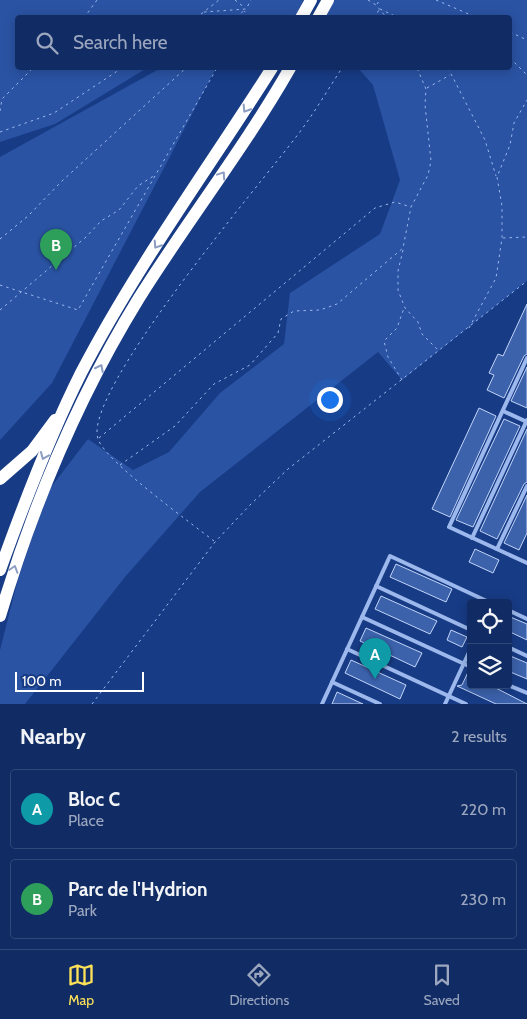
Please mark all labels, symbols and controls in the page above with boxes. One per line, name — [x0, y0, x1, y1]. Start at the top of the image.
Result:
search box — [15, 15, 512, 70]
icon: search — [33, 29, 61, 57]
text: Search here — [73, 31, 167, 54]
one-way arrow — [242, 103, 252, 112]
one-way arrow — [216, 171, 225, 181]
pin: B — [40, 229, 72, 270]
one-way arrow — [154, 240, 164, 249]
one-way arrow — [94, 364, 104, 373]
your location — [317, 387, 343, 413]
one-way arrow — [39, 451, 50, 460]
one-way arrow — [9, 565, 19, 574]
map controls — [467, 599, 512, 689]
button: locate — [467, 599, 512, 644]
pin: A — [359, 638, 391, 679]
button: layers — [467, 644, 512, 689]
scale bar — [15, 669, 144, 692]
text: 100 m — [22, 672, 62, 690]
text: Nearby — [20, 724, 86, 749]
text: 2 results — [451, 727, 507, 746]
text: Bloc C — [68, 788, 120, 811]
text: A — [32, 800, 42, 819]
text: 220 m — [460, 800, 506, 819]
text: Place — [68, 811, 104, 830]
text: Parc de l'Hydrion — [68, 878, 208, 901]
text: B — [32, 890, 42, 909]
text: 230 m — [460, 890, 506, 909]
text: Park — [68, 901, 97, 920]
tab: Map — [67, 961, 95, 1009]
tab: Directions — [229, 961, 289, 1009]
tab: Saved — [423, 961, 460, 1009]

